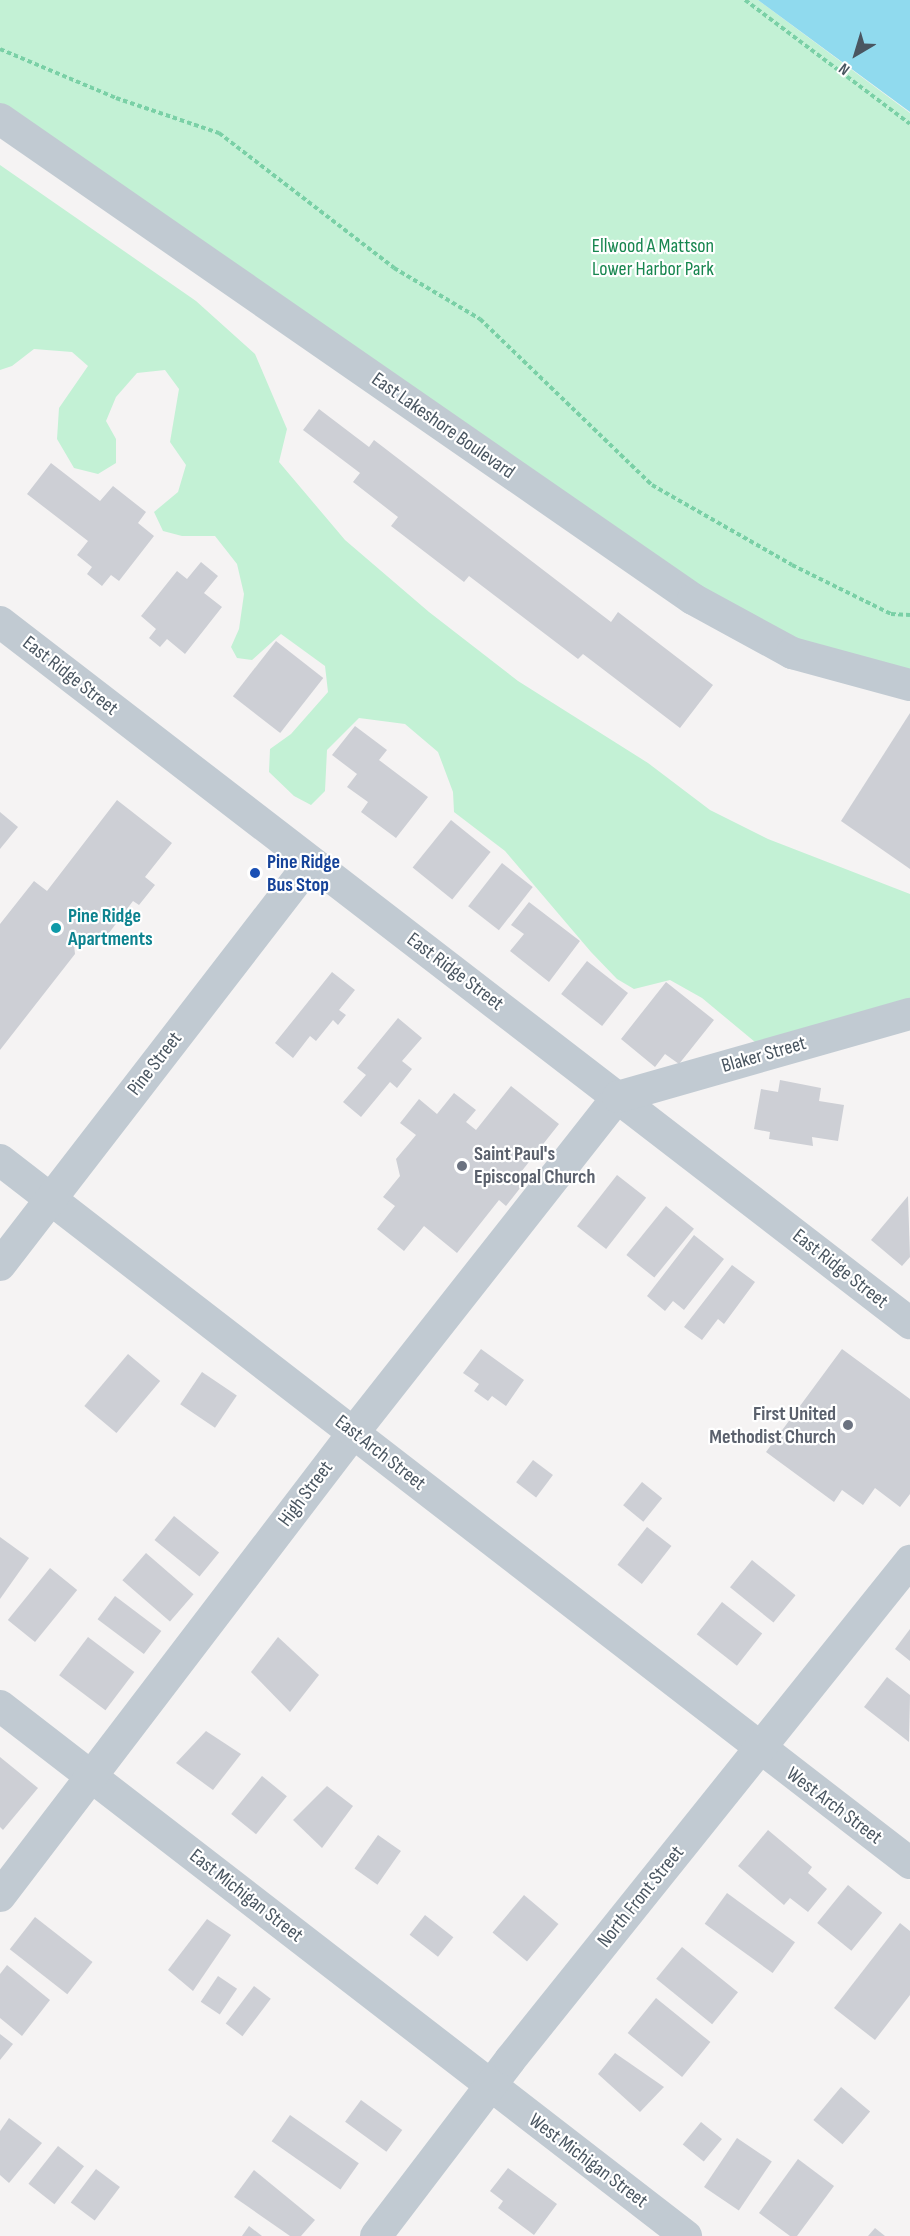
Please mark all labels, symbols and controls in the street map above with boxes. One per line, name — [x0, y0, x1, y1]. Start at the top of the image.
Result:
north arrow — [826, 24, 886, 84]
text: N — [835, 58, 854, 79]
park label: Ellwood A Mattson Lower Harbor Park — [592, 235, 714, 282]
street label: East Lakeshore Boulevard — [367, 368, 519, 484]
street label: East Ridge Street — [17, 631, 123, 721]
place label: Pine Ridge Bus Stop — [267, 850, 340, 897]
marker: Pine Ridge Bus Stop — [248, 866, 262, 880]
place label: Pine Ridge Apartments — [68, 904, 153, 951]
marker: Pine Ridge Apartments — [49, 921, 63, 935]
street label: East Ridge Street — [402, 928, 508, 1016]
street label: Pine Street — [123, 1027, 187, 1101]
street label: Blaker Street — [719, 1032, 809, 1078]
place label: Saint Paul's Episcopal Church — [474, 1142, 595, 1189]
marker: Saint Paul's Episcopal Church — [455, 1159, 469, 1173]
street label: East Ridge Street — [787, 1224, 893, 1314]
place label: First United Methodist Church — [709, 1402, 836, 1449]
street label: East Arch Street — [330, 1410, 430, 1496]
marker: First United Methodist Church — [841, 1418, 855, 1432]
street label: High Street — [274, 1457, 338, 1531]
street label: West Arch Street — [781, 1762, 887, 1850]
street label: North Front Street — [593, 1841, 689, 1953]
street label: East Michigan Street — [184, 1844, 308, 1948]
street label: West Michigan Street — [524, 2109, 652, 2213]

